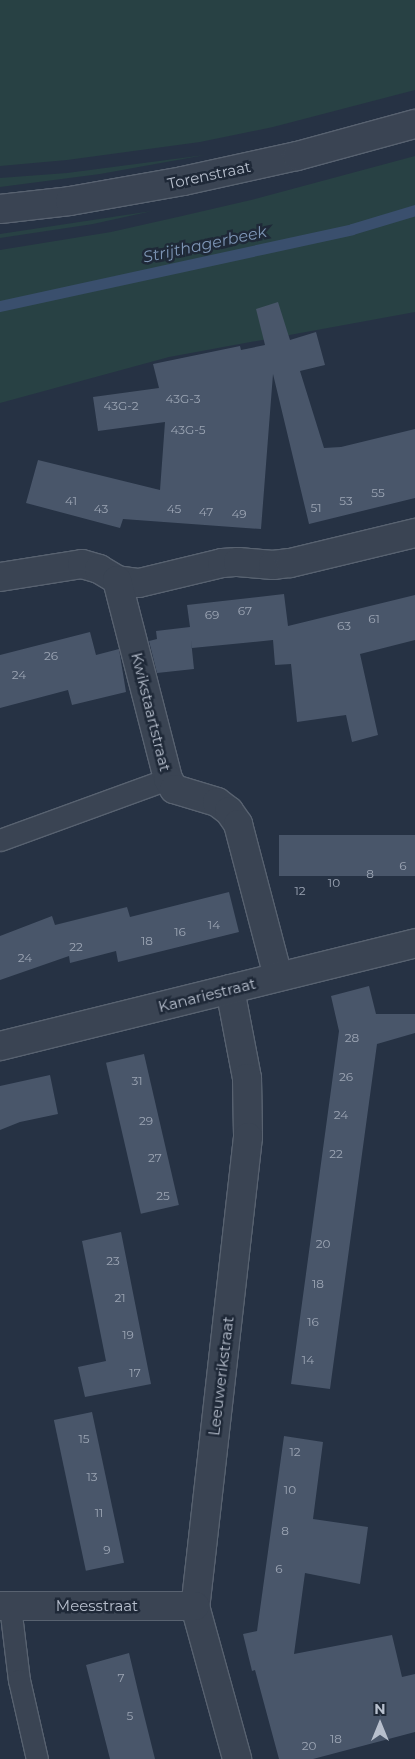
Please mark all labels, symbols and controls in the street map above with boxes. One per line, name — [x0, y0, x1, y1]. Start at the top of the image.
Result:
street label: Torenstraat — [166, 157, 252, 193]
water label: Strijthagerbeek — [141, 223, 269, 267]
house number: 43G-3 — [166, 392, 200, 406]
house number: 43G-2 — [103, 399, 139, 413]
house number: 43G-5 — [170, 423, 206, 437]
house number: 55 — [371, 486, 385, 500]
house number: 41 — [65, 494, 77, 508]
house number: 53 — [339, 494, 353, 508]
house number: 51 — [310, 501, 322, 515]
house number: 43 — [94, 502, 108, 516]
house number: 45 — [167, 502, 181, 516]
house number: 47 — [199, 505, 213, 519]
house number: 49 — [231, 507, 247, 521]
house number: 67 — [238, 604, 252, 618]
house number: 69 — [205, 608, 219, 622]
house number: 61 — [368, 612, 380, 626]
house number: 63 — [337, 619, 351, 633]
house number: 26 — [44, 649, 58, 663]
street label: Kwikstaartstraat — [128, 651, 174, 773]
house number: 24 — [12, 668, 26, 682]
house number: 6 — [399, 859, 407, 873]
house number: 8 — [366, 867, 374, 881]
house number: 10 — [328, 876, 340, 890]
house number: 12 — [294, 884, 306, 898]
house number: 14 — [208, 918, 220, 932]
house number: 16 — [174, 925, 186, 939]
house number: 18 — [141, 934, 153, 948]
house number: 22 — [69, 940, 83, 954]
house number: 24 — [18, 951, 32, 965]
street label: Kanariestraat — [156, 974, 258, 1016]
house number: 28 — [345, 1031, 359, 1045]
house number: 26 — [339, 1070, 353, 1084]
house number: 31 — [131, 1074, 143, 1088]
house number: 24 — [334, 1108, 348, 1122]
house number: 29 — [139, 1114, 153, 1128]
house number: 22 — [329, 1147, 343, 1161]
house number: 27 — [148, 1151, 162, 1165]
house number: 25 — [156, 1189, 170, 1203]
house number: 20 — [316, 1237, 330, 1251]
house number: 23 — [106, 1254, 120, 1268]
house number: 18 — [312, 1277, 324, 1291]
house number: 21 — [114, 1291, 126, 1305]
street label: Leeuwerikstraat — [205, 1315, 237, 1437]
house number: 16 — [307, 1315, 319, 1329]
house number: 19 — [122, 1328, 134, 1342]
house number: 14 — [302, 1353, 314, 1367]
house number: 17 — [129, 1366, 141, 1380]
house number: 15 — [78, 1432, 90, 1446]
house number: 12 — [289, 1445, 301, 1459]
house number: 13 — [86, 1470, 98, 1484]
house number: 10 — [284, 1483, 296, 1497]
house number: 11 — [95, 1506, 103, 1520]
house number: 8 — [281, 1524, 289, 1538]
house number: 9 — [103, 1543, 111, 1557]
house number: 6 — [275, 1562, 283, 1576]
street label: Meesstraat — [56, 1597, 138, 1615]
house number: 7 — [117, 1671, 125, 1685]
north arrow — [355, 1699, 405, 1749]
text: N — [374, 1700, 386, 1718]
house number: 5 — [127, 1709, 133, 1723]
house number: 18 — [330, 1732, 342, 1746]
house number: 20 — [302, 1739, 316, 1753]

